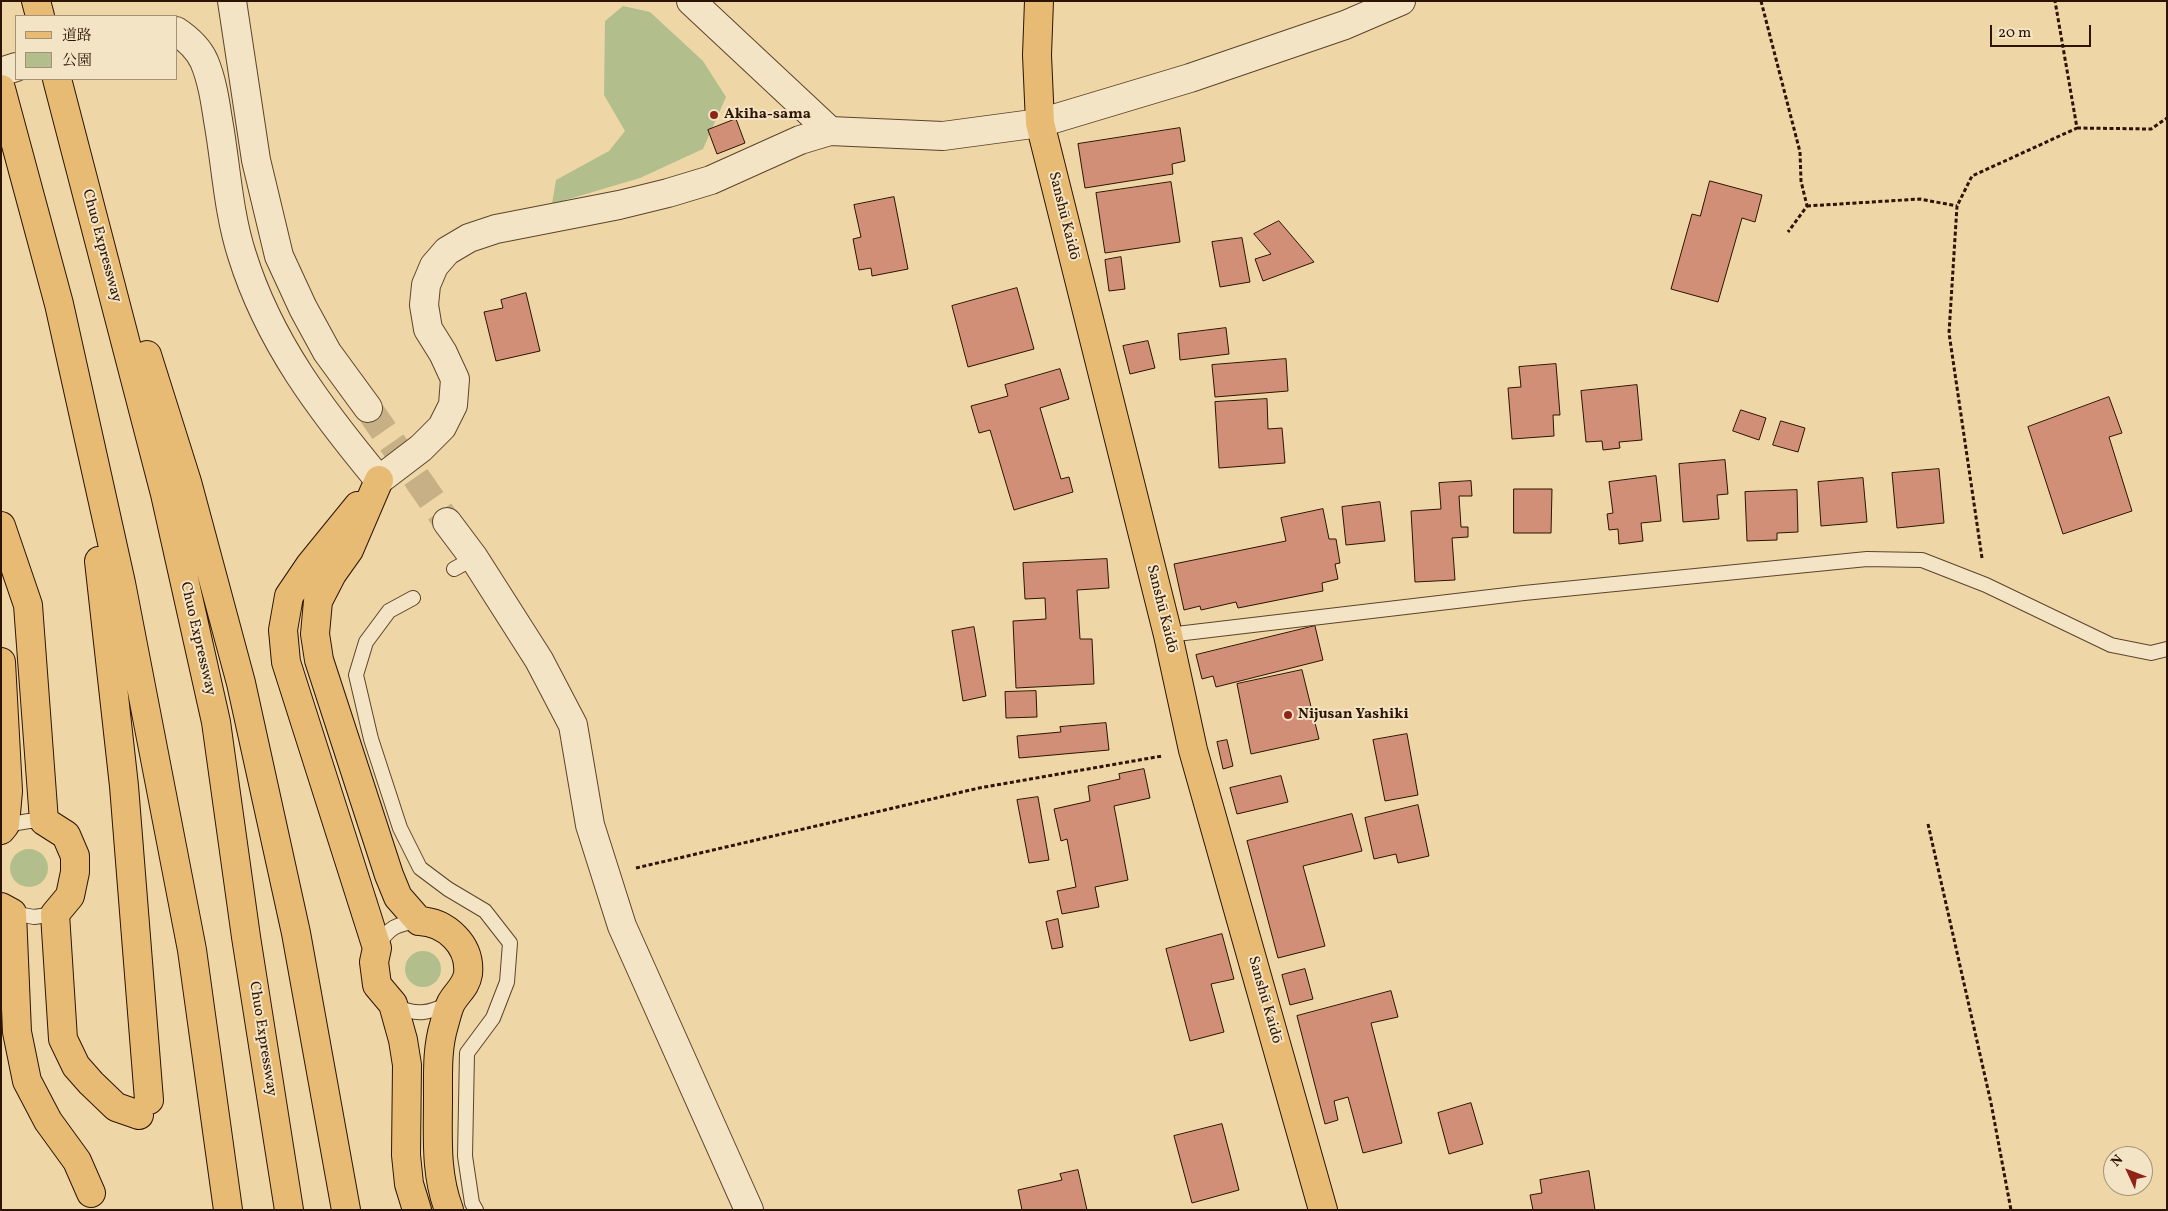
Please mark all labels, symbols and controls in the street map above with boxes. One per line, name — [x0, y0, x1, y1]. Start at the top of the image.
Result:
legend — [15, 15, 178, 80]
scale bar — [1993, 15, 2094, 47]
text: 20 m — [1998, 23, 2031, 44]
text: 道路 — [62, 26, 92, 47]
text: 公園 — [62, 51, 92, 72]
place label: Akiha-sama — [724, 106, 811, 124]
marker: Akiha-sama — [708, 109, 720, 121]
street label: Sanshū Kaidō — [1043, 170, 1083, 262]
street label: Chuo Expressway — [77, 188, 125, 304]
street label: Sanshū Kaidō — [1141, 563, 1181, 655]
street label: Chuo Expressway — [175, 580, 219, 698]
place label: Nijusan Yashiki — [1298, 706, 1409, 724]
marker: Nijusan Yashiki — [1282, 709, 1294, 721]
street label: Sanshū Kaidō — [1243, 954, 1285, 1046]
street label: Chuo Expressway — [244, 980, 280, 1098]
north arrow — [2103, 1146, 2153, 1196]
text: N — [2107, 1151, 2128, 1171]

